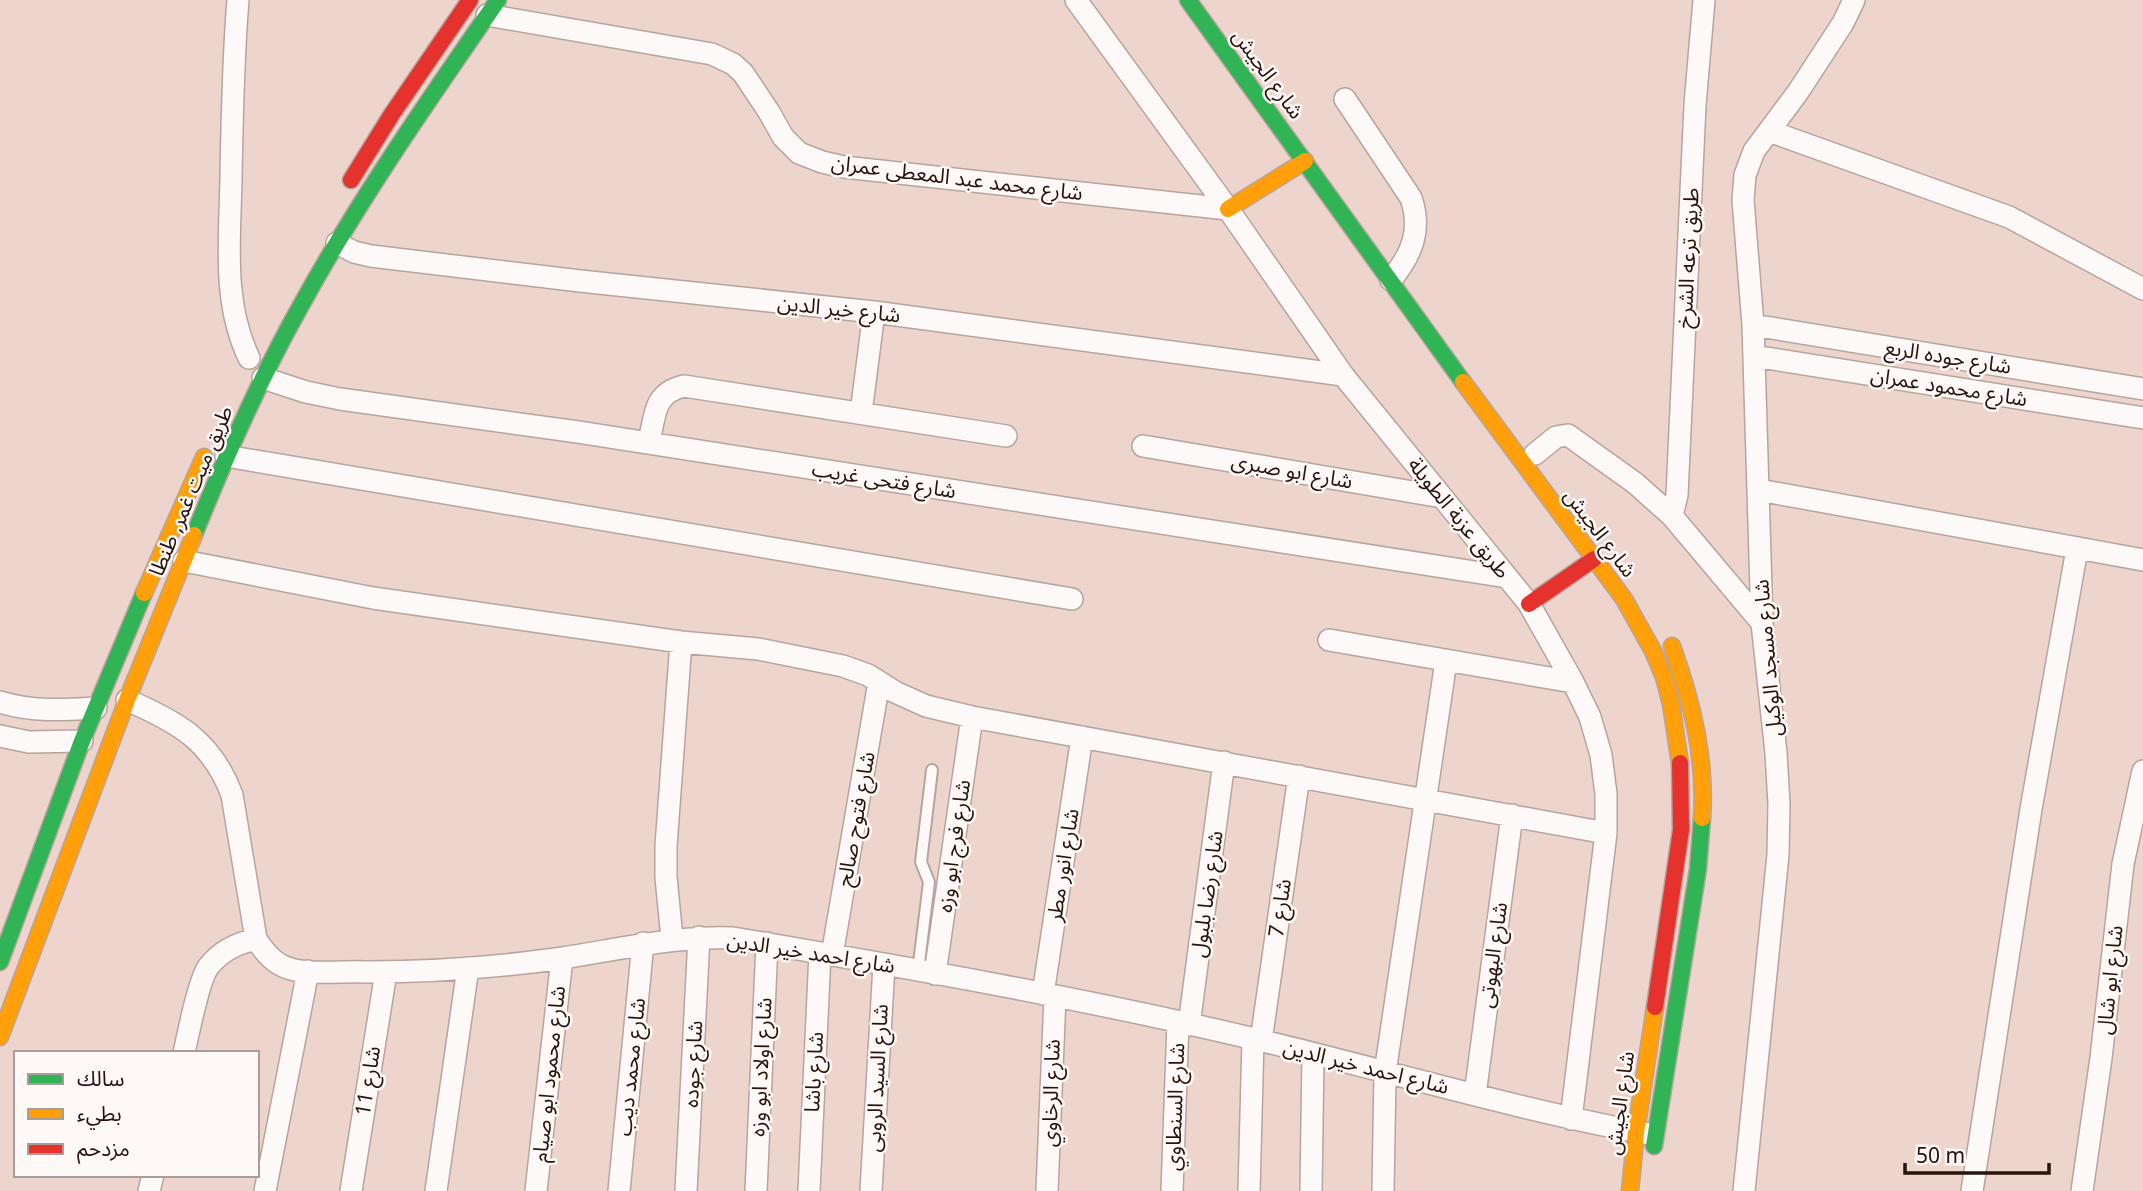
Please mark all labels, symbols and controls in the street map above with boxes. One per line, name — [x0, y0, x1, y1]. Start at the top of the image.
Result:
street label: شارع الجيش — [1219, 19, 1317, 129]
street label: شارع محمد عبد المعطى عمران — [829, 141, 1085, 215]
street label: طريق ترعه الشرخ — [1662, 186, 1714, 330]
street label: شارع خير الدين — [775, 281, 903, 337]
street label: شارع جوده الربع — [1882, 325, 2014, 389]
street label: شارع محمود عمران — [1867, 353, 2031, 421]
street label: طريق ميت غمر, طنطا — [135, 398, 247, 584]
street label: شارع ابو صبرى — [1228, 439, 1356, 503]
street label: شارع فتحى غريب — [809, 447, 959, 513]
street label: طريق عزبة الطويلة — [1395, 447, 1523, 589]
street label: شارع الجيش — [1551, 478, 1649, 588]
street label: شارع مسجد الوكيل — [1739, 578, 1797, 738]
street label: شارع فتوح صالح — [822, 748, 890, 890]
street label: شارع فرج ابو وزه — [923, 777, 985, 915]
street label: شارع انور مطر — [1032, 805, 1094, 926]
street label: شارع رضا بلبول — [1176, 828, 1238, 960]
street label: شارع 7 — [1254, 876, 1306, 940]
street label: شارع البهوتى — [1464, 899, 1522, 1011]
street label: شارع احمد خير الدين — [724, 918, 898, 988]
street label: شارع ابو شال — [2082, 923, 2138, 1037]
street label: شارع محمود ابو صيام — [518, 983, 580, 1165]
street label: شارع محمد ديب — [602, 996, 660, 1138]
street label: شارع اولاد ابو وزه — [735, 996, 787, 1138]
street label: شارع السيد الروبى — [851, 1003, 903, 1153]
street label: شارع جوده — [669, 1019, 717, 1109]
street label: شارع احمد خير الدين — [1278, 1025, 1454, 1109]
street label: شارع باشا — [790, 1031, 838, 1113]
street label: شارع الرخاوي — [1027, 1038, 1075, 1148]
street label: شارع السنطاوي — [1151, 1042, 1199, 1172]
street label: شارع 11 — [341, 1043, 395, 1119]
street label: شارع الجيش — [1591, 1048, 1649, 1158]
legend — [14, 1051, 259, 1177]
text: سالك — [77, 1057, 124, 1101]
text: بطيء — [77, 1092, 122, 1136]
text: مزدحم — [77, 1127, 130, 1171]
scale bar — [1905, 1132, 2048, 1176]
text: 50 m — [1916, 1134, 1965, 1178]

